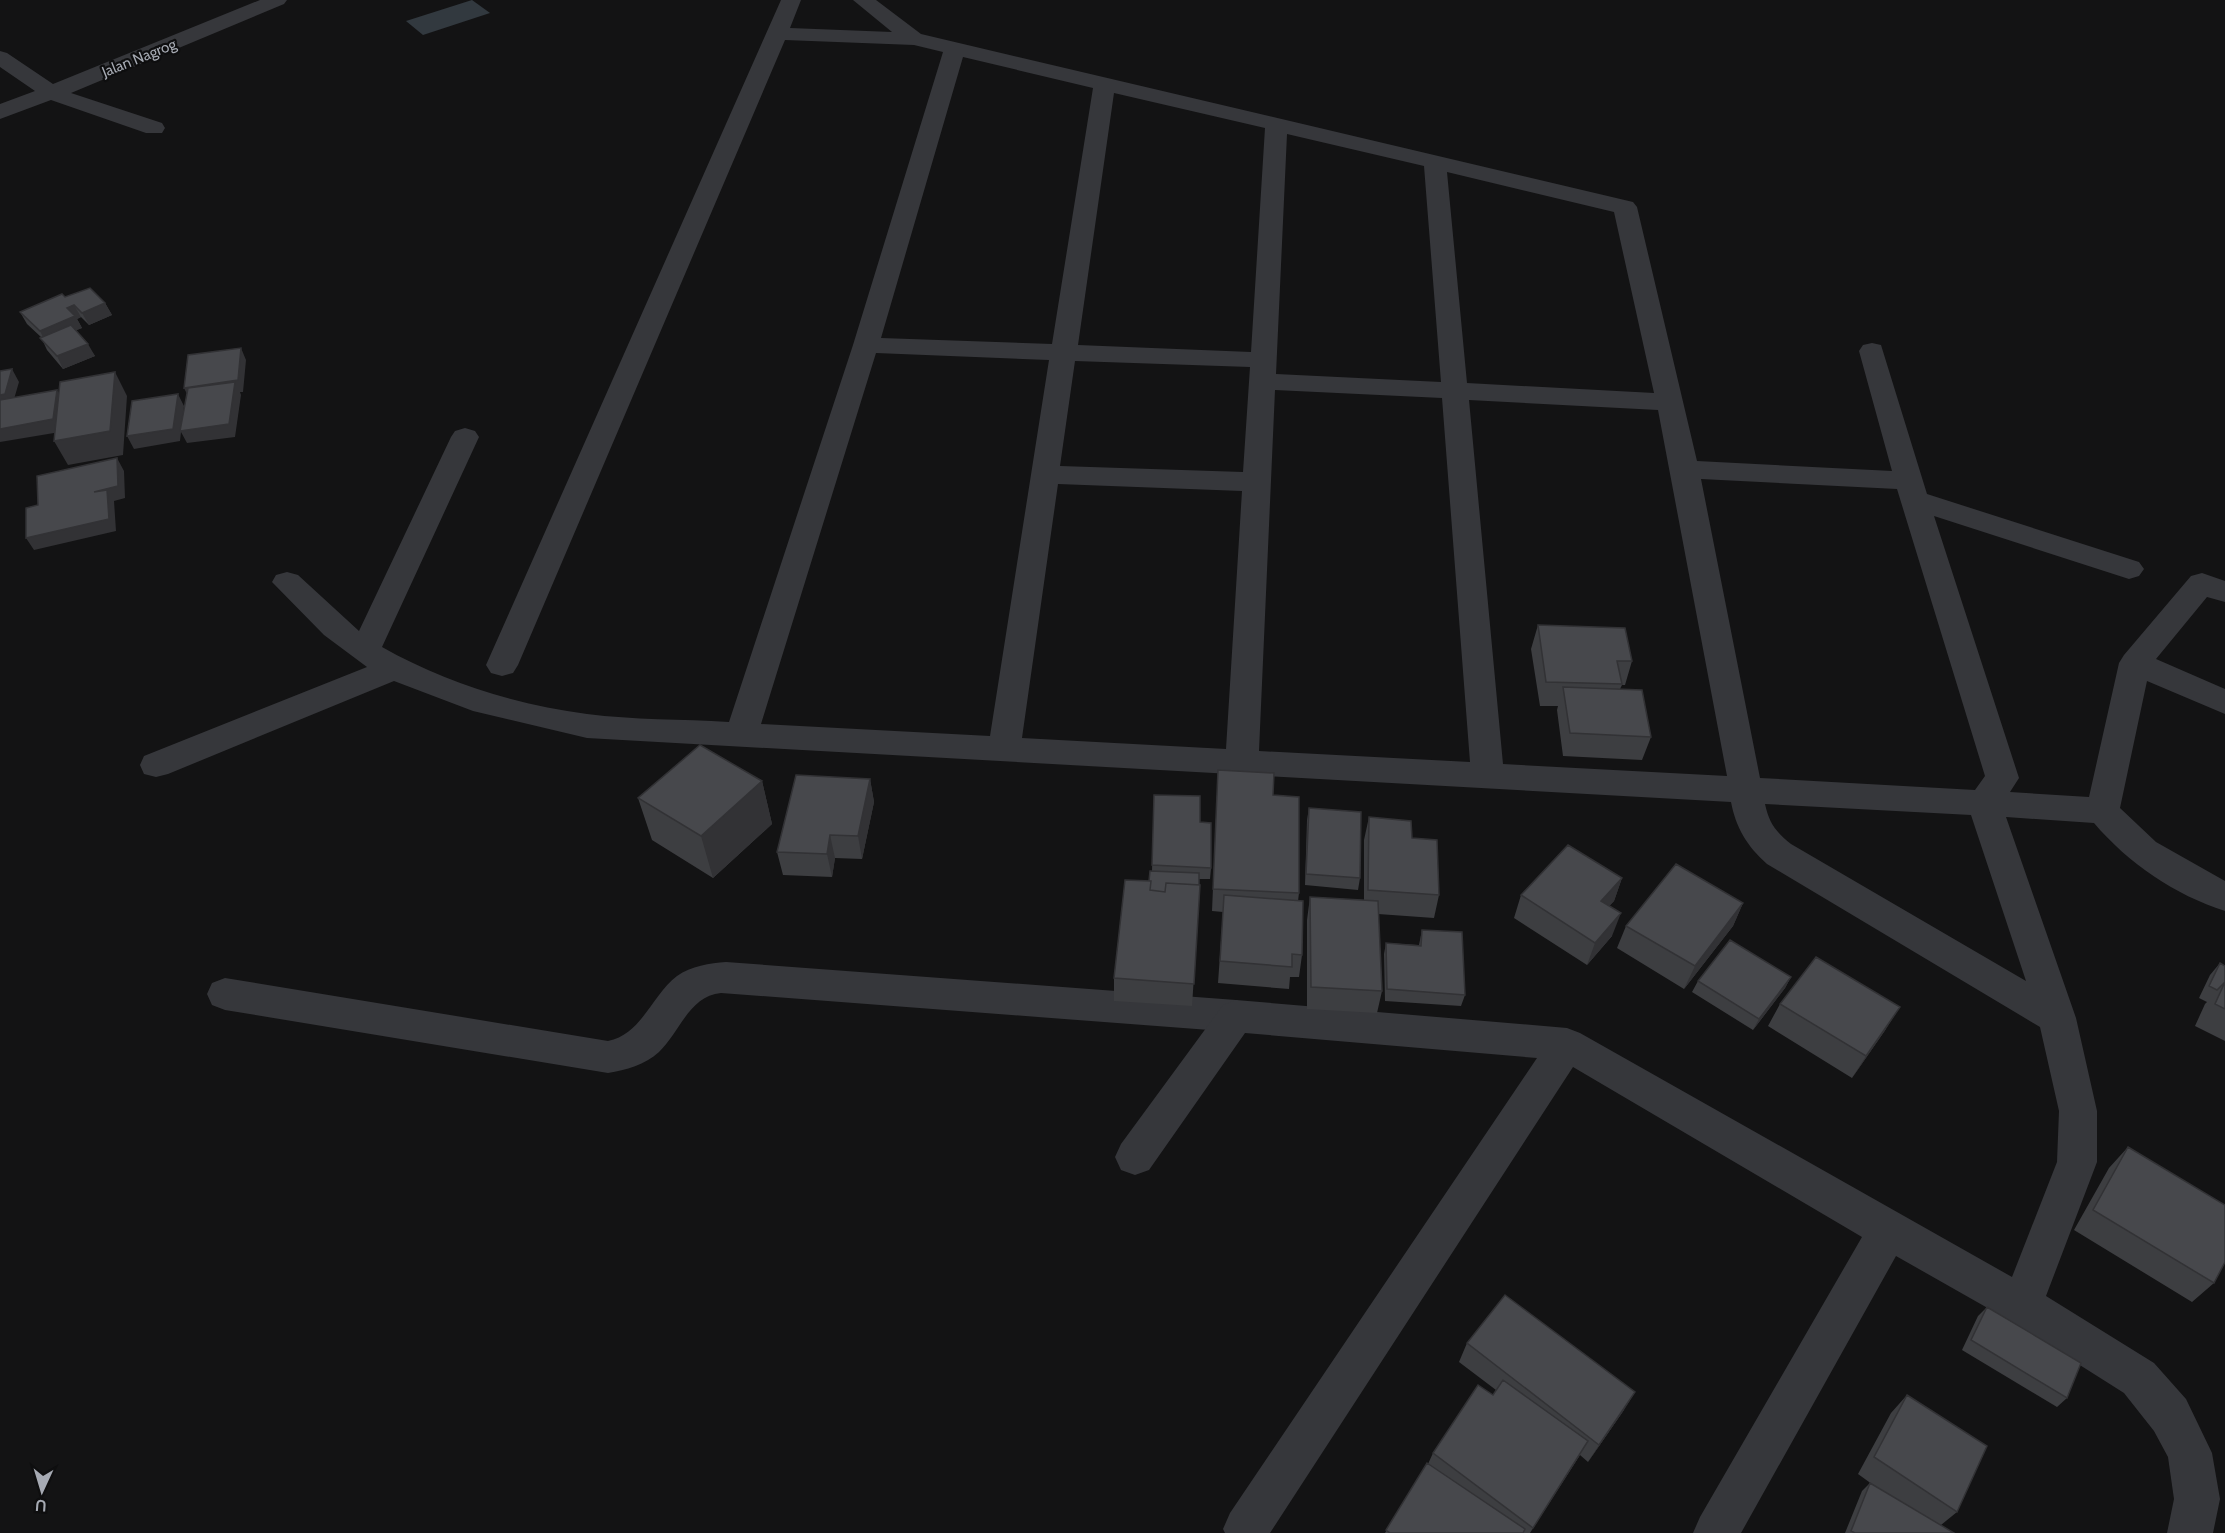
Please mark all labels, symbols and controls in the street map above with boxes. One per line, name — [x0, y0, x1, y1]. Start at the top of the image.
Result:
street label: Jalan Nagrog — [98, 35, 179, 81]
north arrow — [12, 1461, 72, 1521]
text: U — [35, 1496, 47, 1515]

